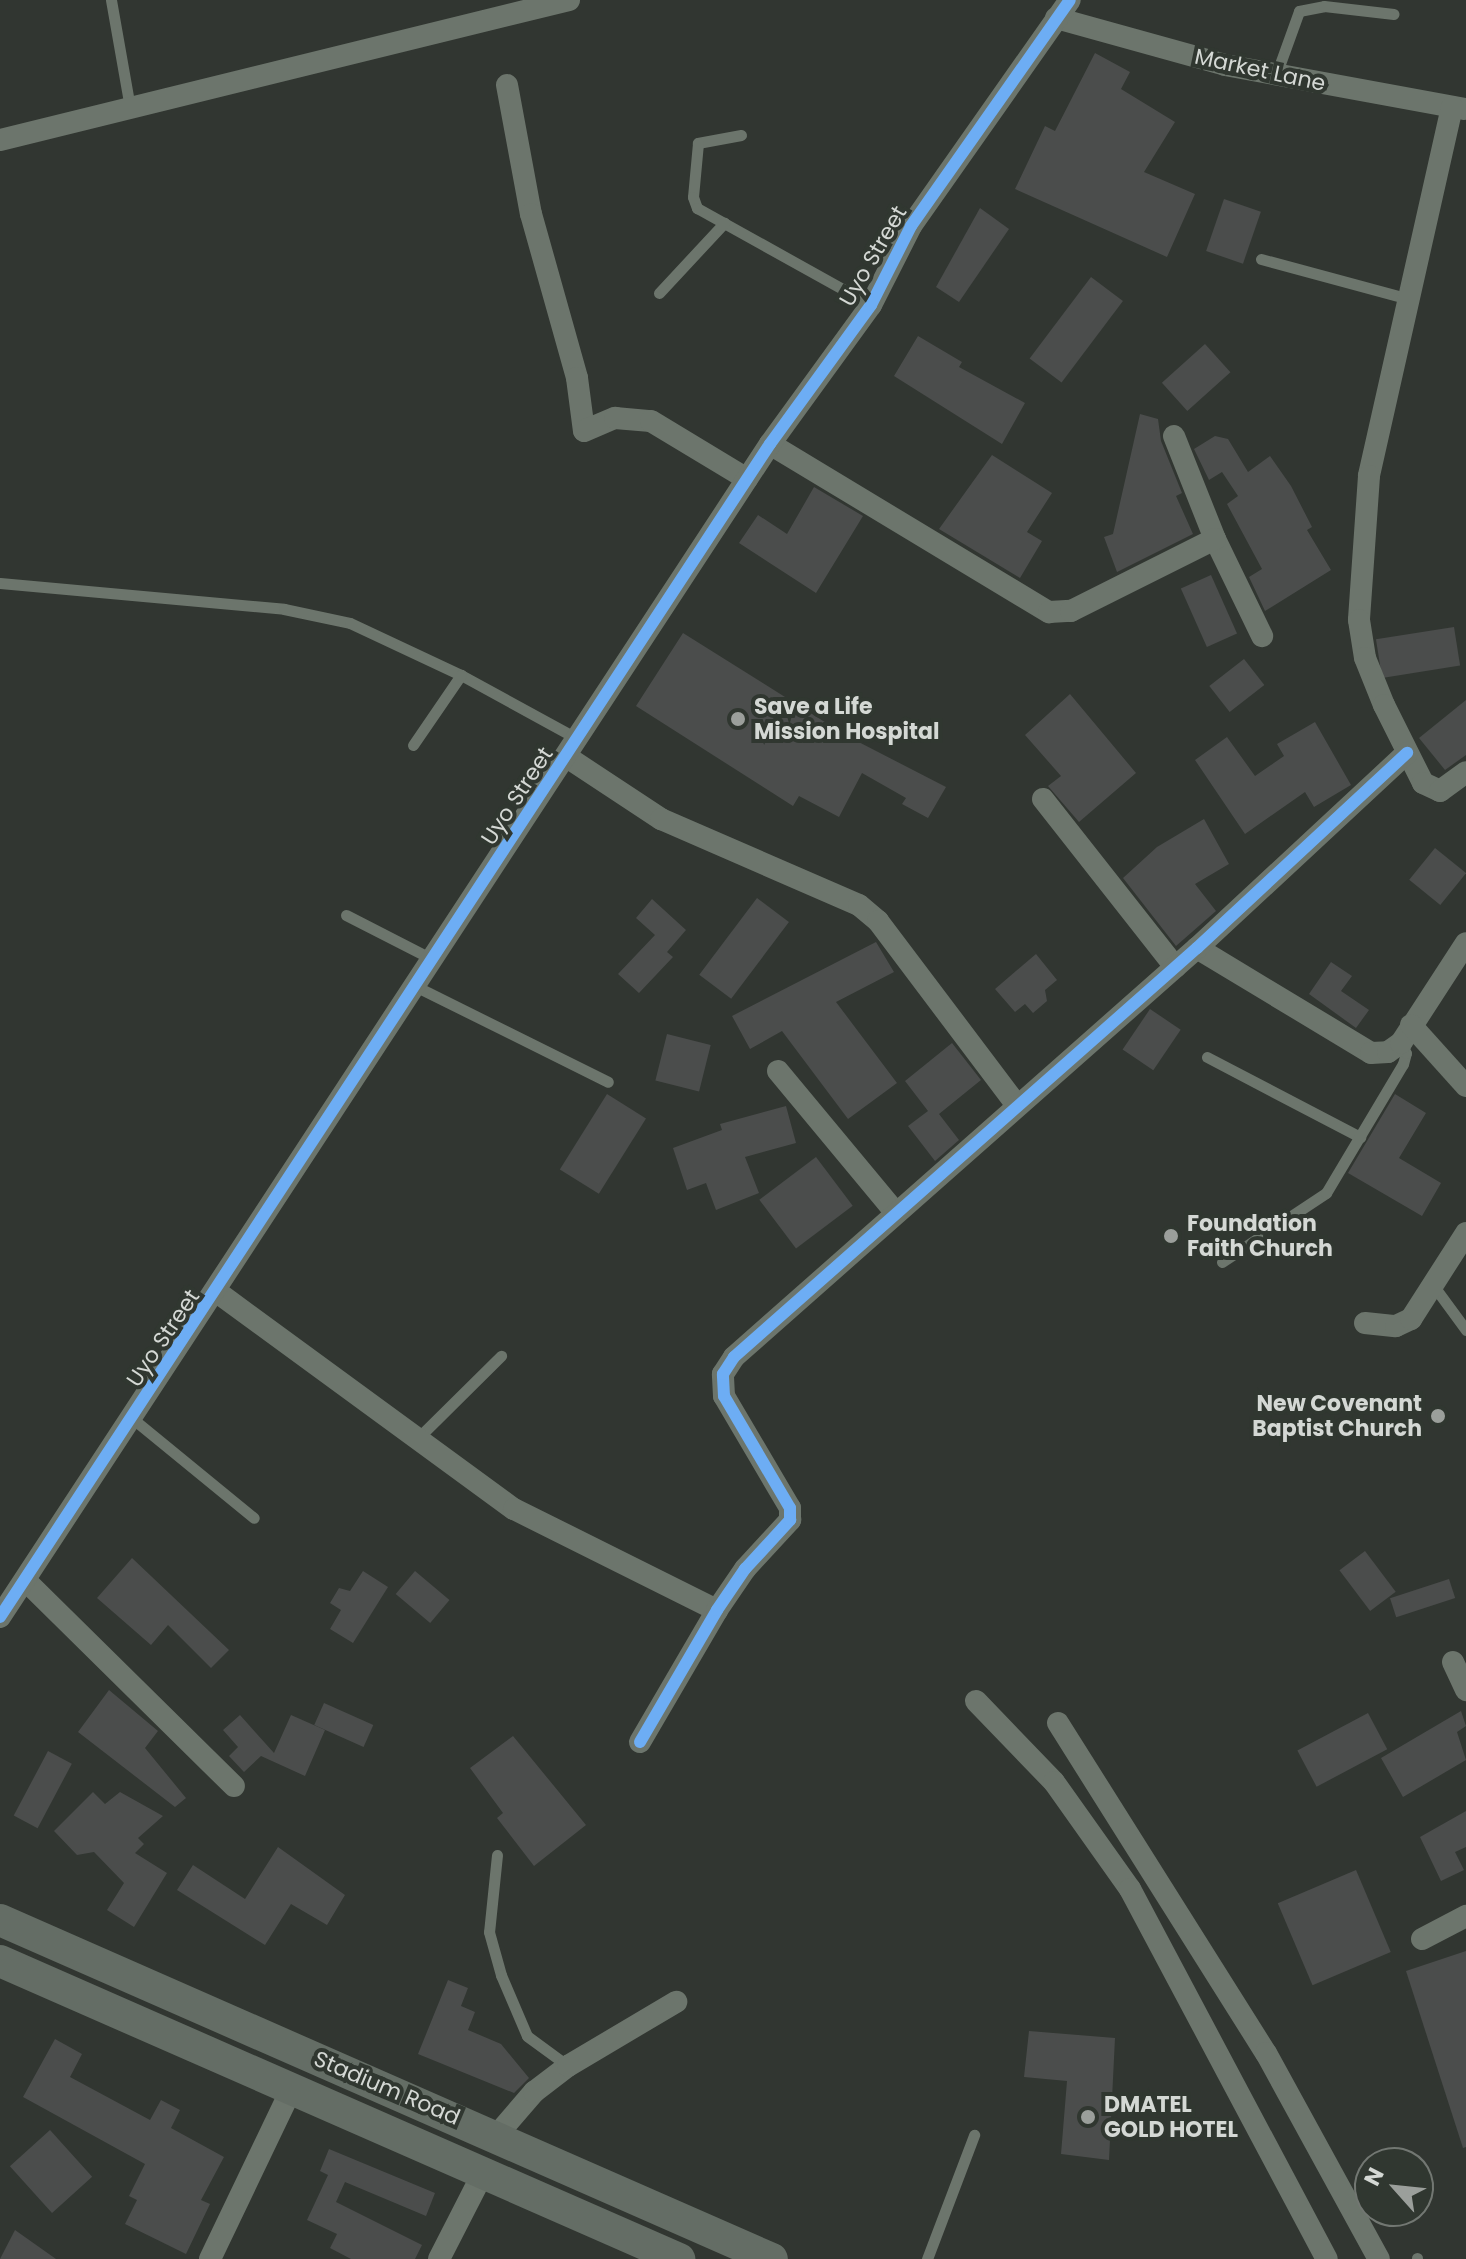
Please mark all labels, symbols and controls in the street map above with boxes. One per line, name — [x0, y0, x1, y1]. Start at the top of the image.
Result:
street label: Market Lane — [1192, 43, 1328, 97]
street label: Uyo Street — [834, 201, 912, 311]
place label: Save a Life Mission Hospital — [754, 693, 939, 744]
marker: Save a Life Mission Hospital — [729, 710, 747, 728]
street label: Uyo Street — [476, 742, 558, 850]
place label: Foundation Faith Church — [1187, 1210, 1333, 1262]
marker: Foundation Faith Church — [1162, 1227, 1180, 1245]
street label: Uyo Street — [121, 1284, 205, 1392]
place label: New Covenant Baptist Church — [1252, 1390, 1422, 1442]
marker: New Covenant Baptist Church — [1429, 1407, 1447, 1425]
street label: Stadium Road — [310, 2045, 464, 2131]
place label: DMATEL GOLD HOTEL — [1104, 2091, 1238, 2142]
marker: DMATEL GOLD HOTEL — [1079, 2108, 1097, 2126]
north arrow — [1354, 2147, 1434, 2227]
text: N — [1356, 2162, 1392, 2191]

